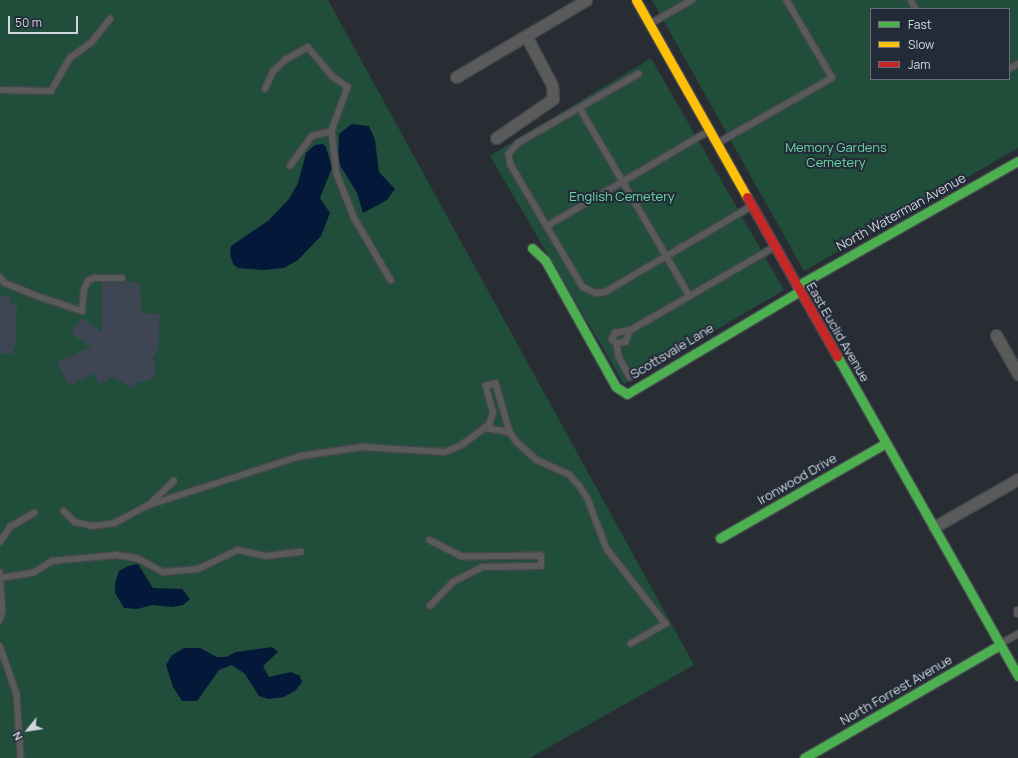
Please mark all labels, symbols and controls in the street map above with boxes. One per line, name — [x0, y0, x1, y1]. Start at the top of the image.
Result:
scale bar — [10, 8, 80, 34]
legend — [870, 8, 1010, 80]
text: 50 m — [15, 14, 42, 31]
text: Fast — [908, 16, 932, 33]
text: Slow — [908, 36, 934, 53]
text: Jam — [908, 56, 930, 73]
park label: Memory Gardens Cemetery — [785, 140, 887, 171]
street label: North Waterman Avenue — [833, 170, 969, 254]
park label: English Cemetery — [569, 188, 675, 204]
street label: East Euclid Avenue — [803, 279, 873, 385]
street label: Scottsvale Lane — [627, 320, 717, 382]
street label: Ironwood Drive — [755, 450, 839, 508]
street label: North Forrest Avenue — [837, 652, 955, 728]
north arrow — [8, 710, 48, 750]
text: N — [9, 729, 26, 743]

